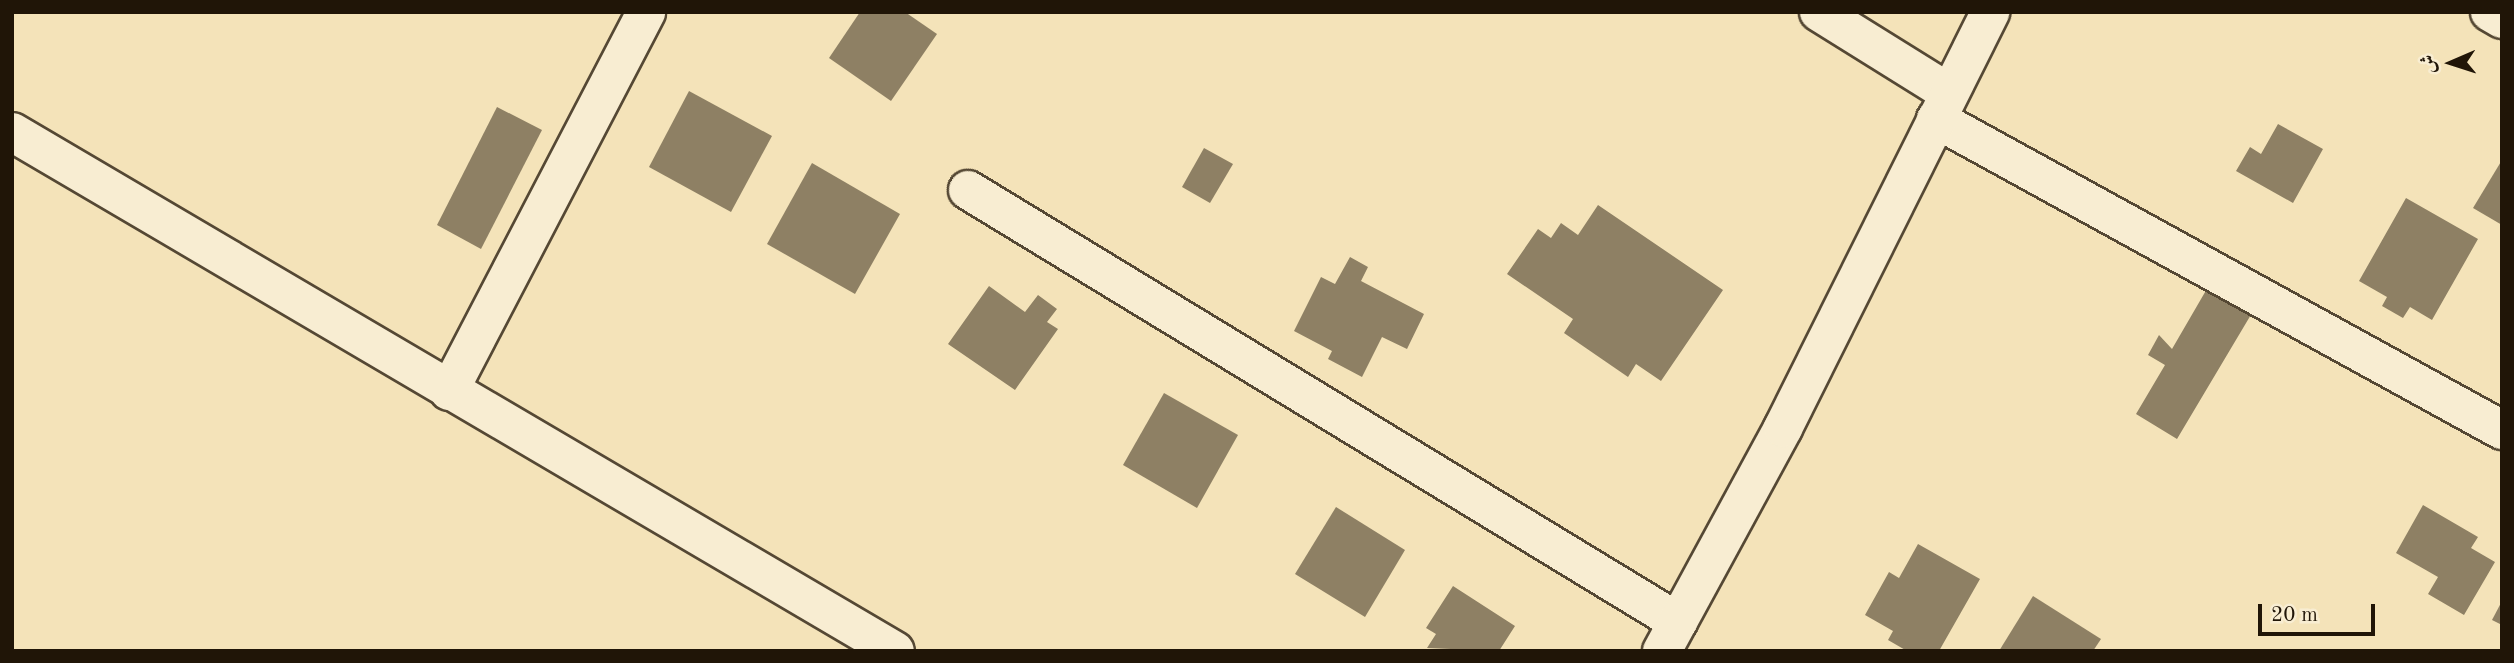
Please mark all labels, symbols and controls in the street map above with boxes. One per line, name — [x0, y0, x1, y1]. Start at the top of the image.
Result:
north arrow — [2416, 28, 2486, 98]
text: ش — [2420, 54, 2440, 74]
scale bar — [2262, 590, 2379, 634]
text: 20 m — [2271, 605, 2318, 626]

